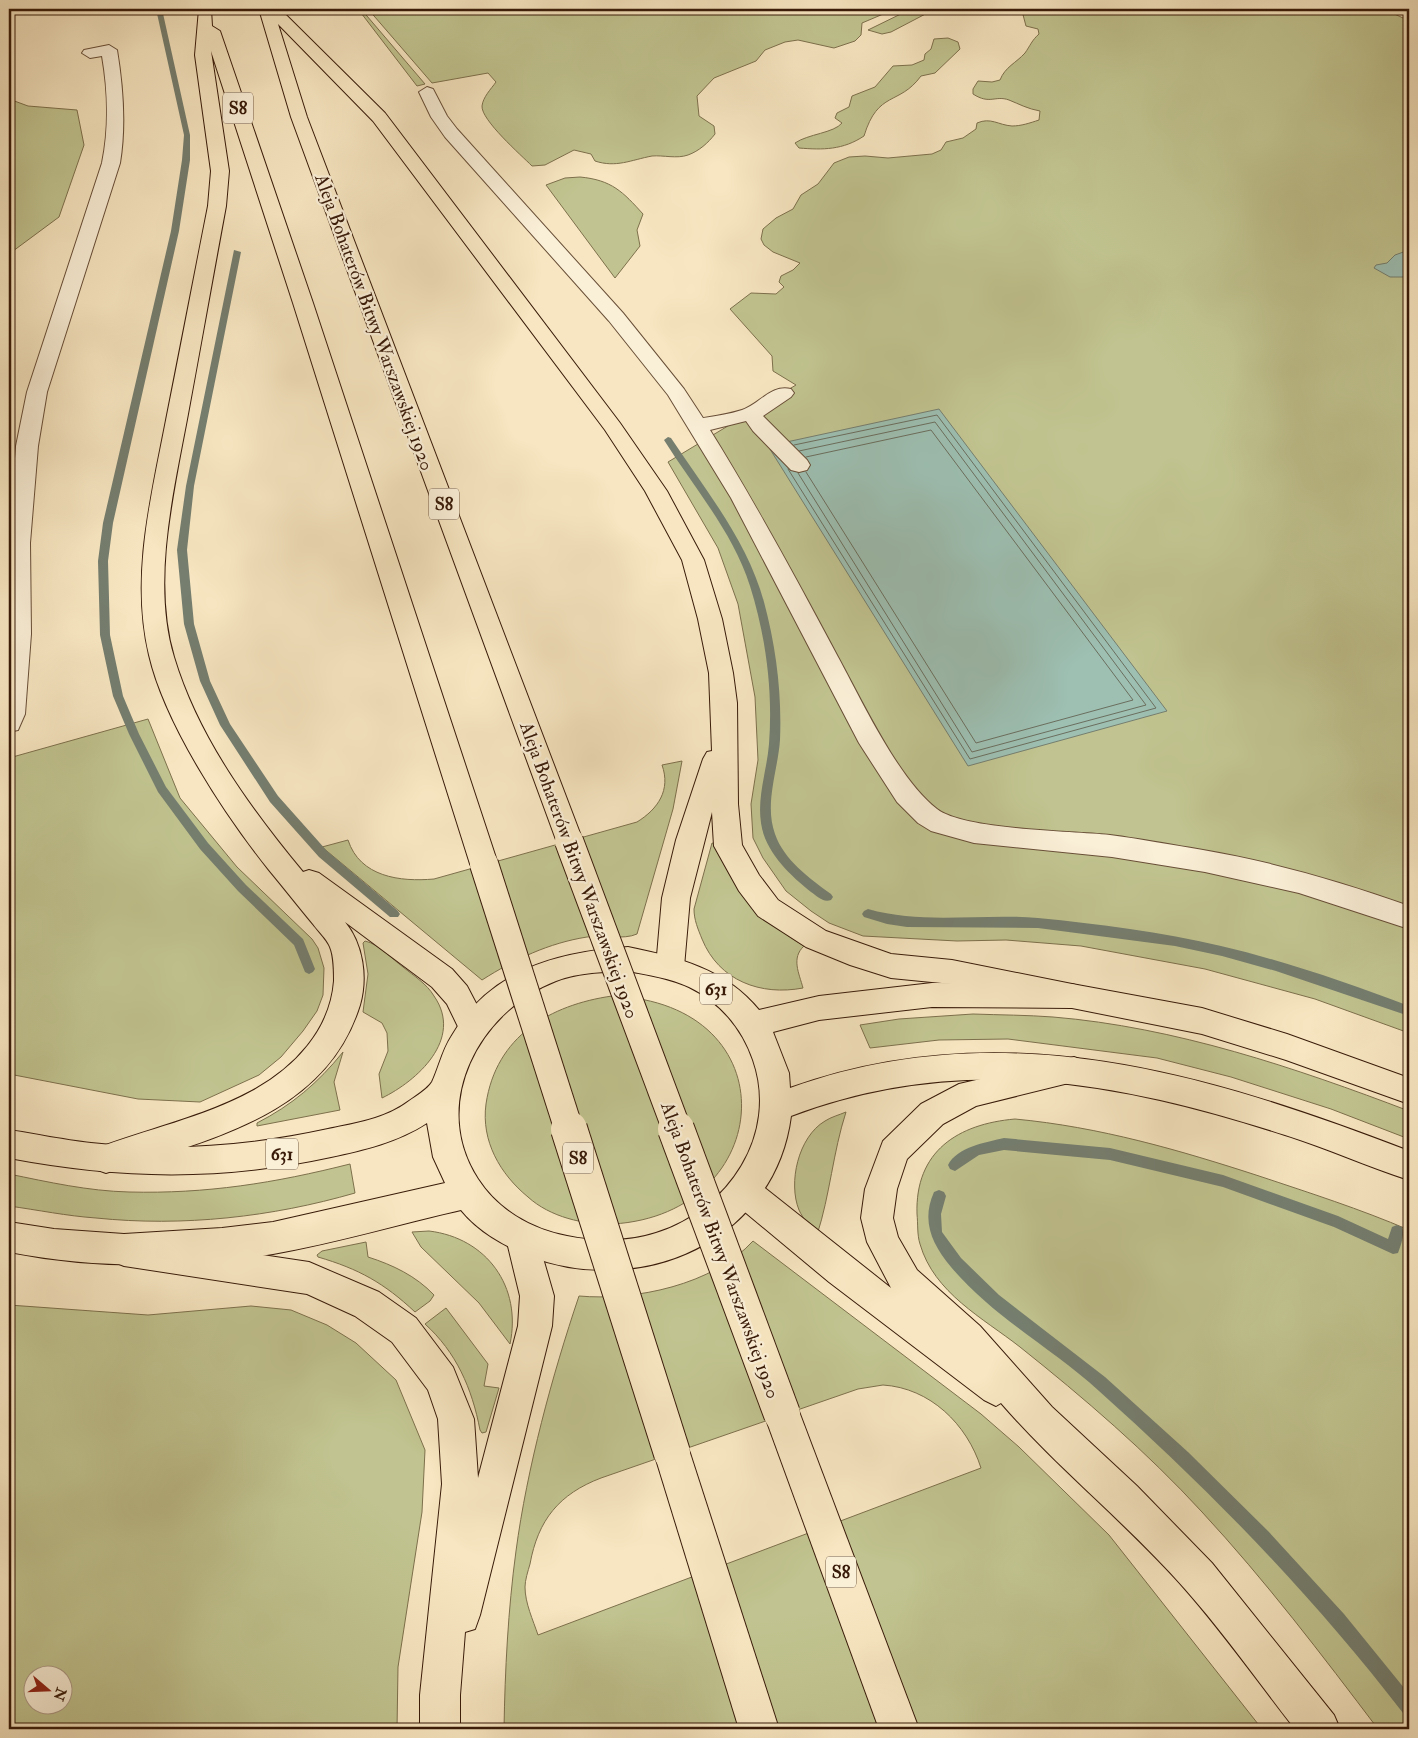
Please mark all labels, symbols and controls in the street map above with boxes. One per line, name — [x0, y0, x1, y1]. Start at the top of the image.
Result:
road number: S8 — [223, 92, 253, 124]
street label: Aleja Bohaterów Bitwy Warszawskiej 1920 — [309, 170, 439, 474]
road number: S8 — [429, 488, 459, 520]
street label: Aleja Bohaterów Bitwy Warszawskiej 1920 — [514, 718, 644, 1022]
road number: 631 — [700, 974, 732, 1004]
street label: Aleja Bohaterów Bitwy Warszawskiej 1920 — [655, 1098, 785, 1402]
road number: 631 — [266, 1138, 298, 1170]
road number: S8 — [563, 1142, 593, 1174]
road number: S8 — [826, 1556, 856, 1588]
north arrow — [22, 1666, 72, 1716]
text: N — [50, 1684, 70, 1703]

